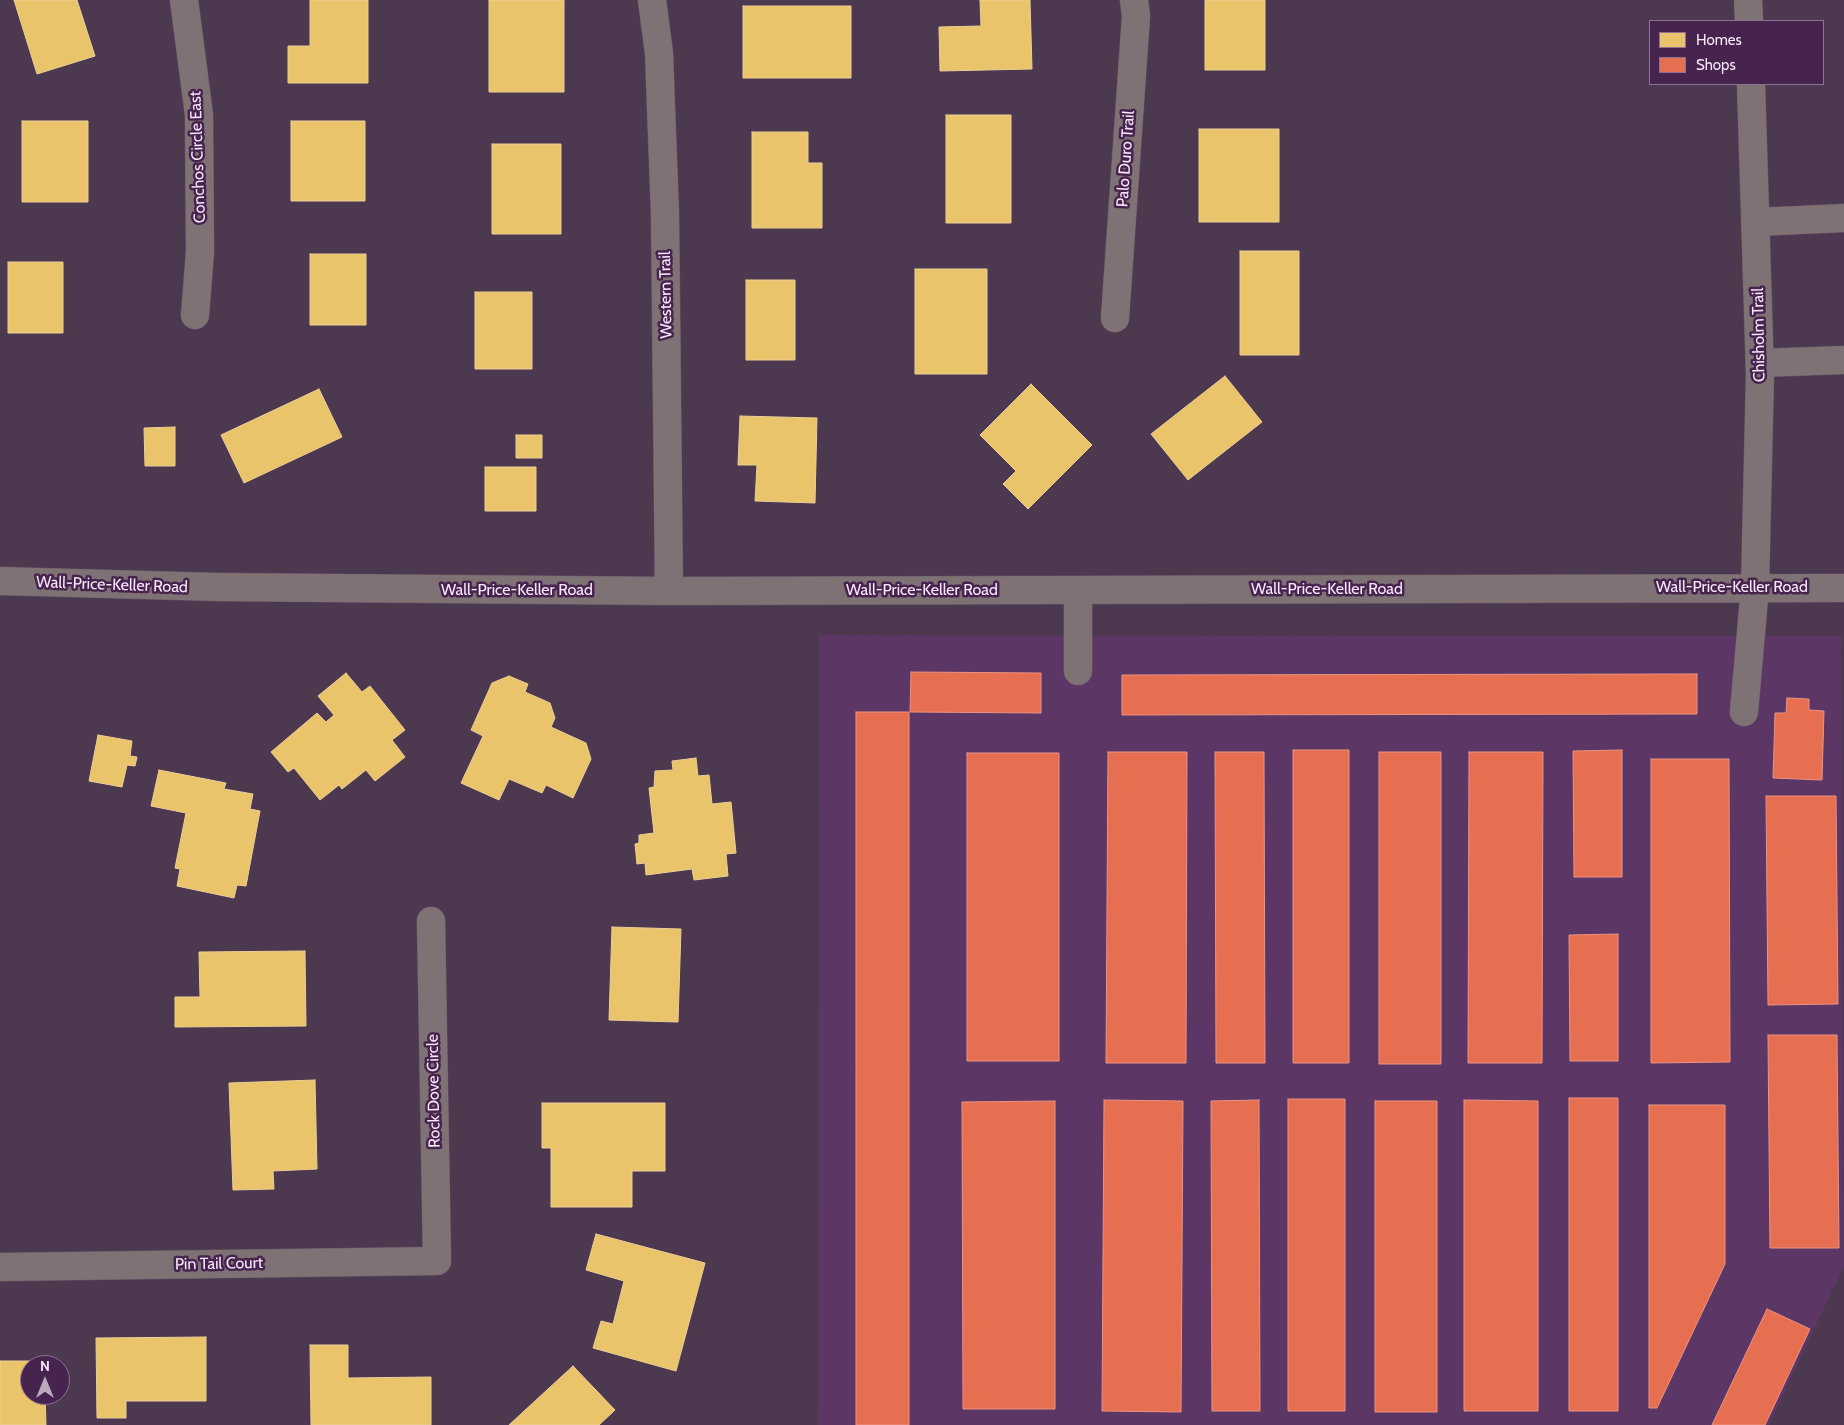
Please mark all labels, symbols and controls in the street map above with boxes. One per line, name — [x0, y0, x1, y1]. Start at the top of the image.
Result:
legend — [1649, 20, 1824, 85]
text: Homes — [1696, 31, 1742, 49]
text: Shops — [1696, 56, 1736, 74]
street label: Conchos Circle East — [186, 91, 210, 223]
street label: Palo Duro Trail — [1113, 110, 1139, 208]
street label: Western Trail — [656, 251, 676, 339]
street label: Chisholm Trail — [1749, 288, 1769, 382]
street label: Wall-Price-Keller Road — [36, 573, 188, 597]
street label: Wall-Price-Keller Road — [1656, 577, 1808, 597]
street label: Wall-Price-Keller Road — [1251, 579, 1403, 599]
street label: Wall-Price-Keller Road — [441, 580, 593, 600]
street label: Wall-Price-Keller Road — [846, 580, 998, 600]
street label: Rock Dove Circle — [423, 1034, 445, 1148]
street label: Pin Tail Court — [175, 1254, 263, 1274]
north arrow — [20, 1355, 70, 1405]
text: N — [40, 1357, 50, 1375]

